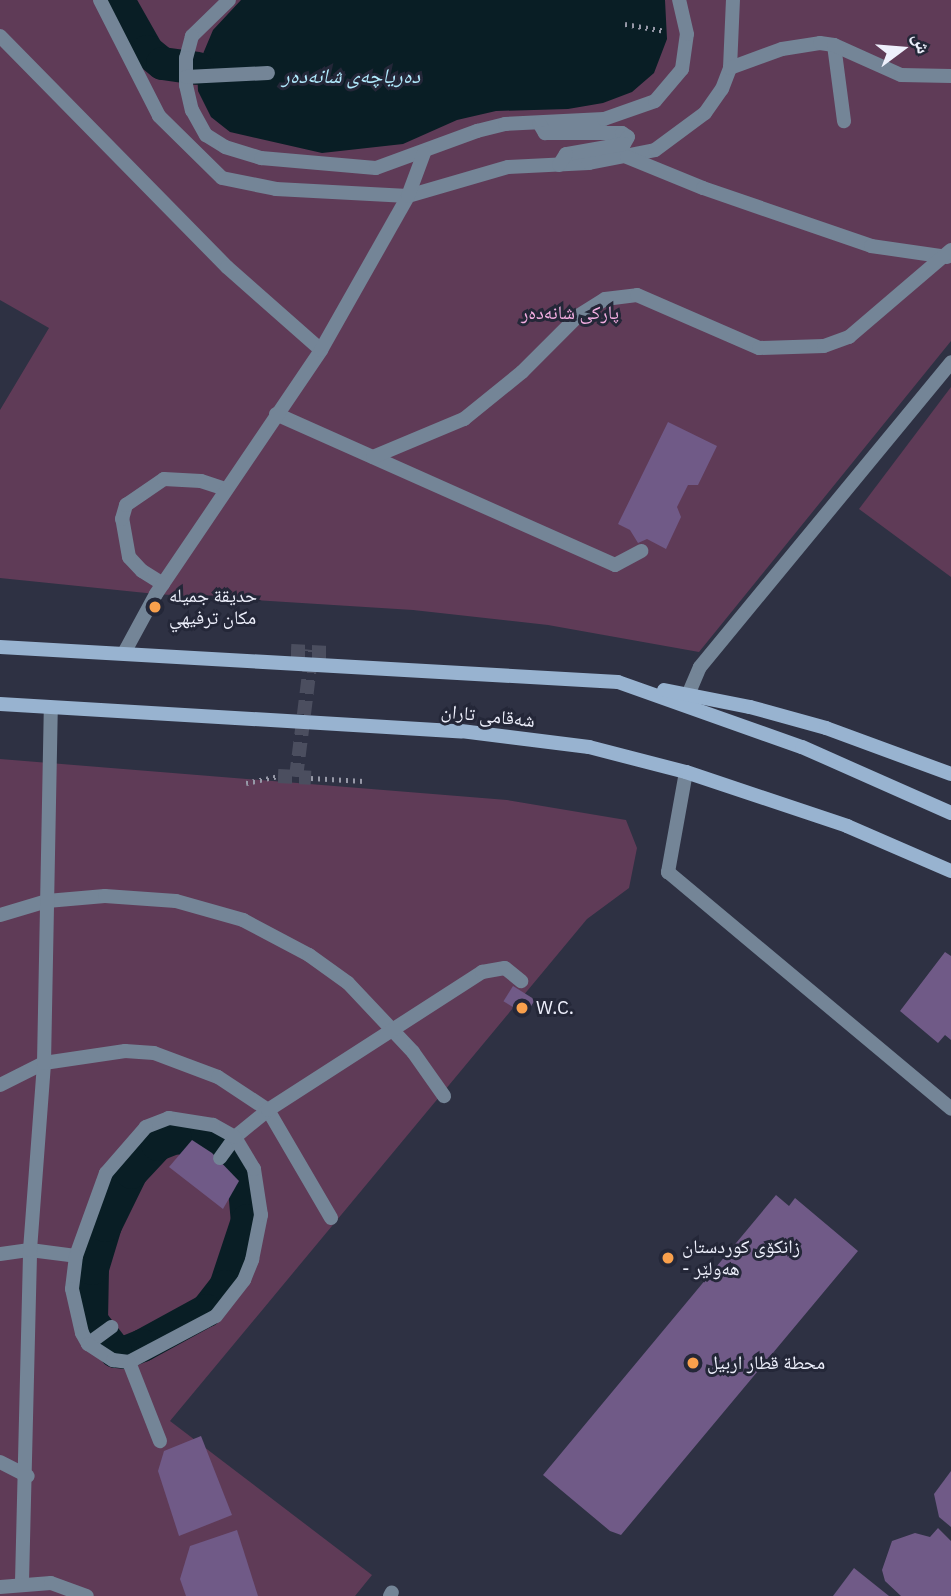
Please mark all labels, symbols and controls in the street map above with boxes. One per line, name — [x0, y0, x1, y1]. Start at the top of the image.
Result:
north arrow — [867, 14, 937, 84]
text: ش — [908, 30, 936, 56]
water label: دەریاچەی شانەدەر — [282, 62, 420, 88]
park label: پارکی شانەدەر — [521, 302, 619, 324]
place label: حديقة جميله مكان ترفيهي — [169, 585, 257, 629]
marker: حديقة جميله مكان ترفيهي — [147, 599, 163, 615]
street label: شەقامی تاران — [440, 700, 536, 732]
place label: W.C. — [536, 997, 574, 1019]
marker: W.C. — [514, 1000, 530, 1016]
place label: زانکۆی کوردستان - هەولێر — [682, 1236, 800, 1280]
marker: زانکۆی کوردستان - هەولێر — [660, 1250, 676, 1266]
place label: محطة قطار اربيل — [707, 1352, 825, 1374]
marker: محطة قطار اربيل — [685, 1355, 701, 1371]

